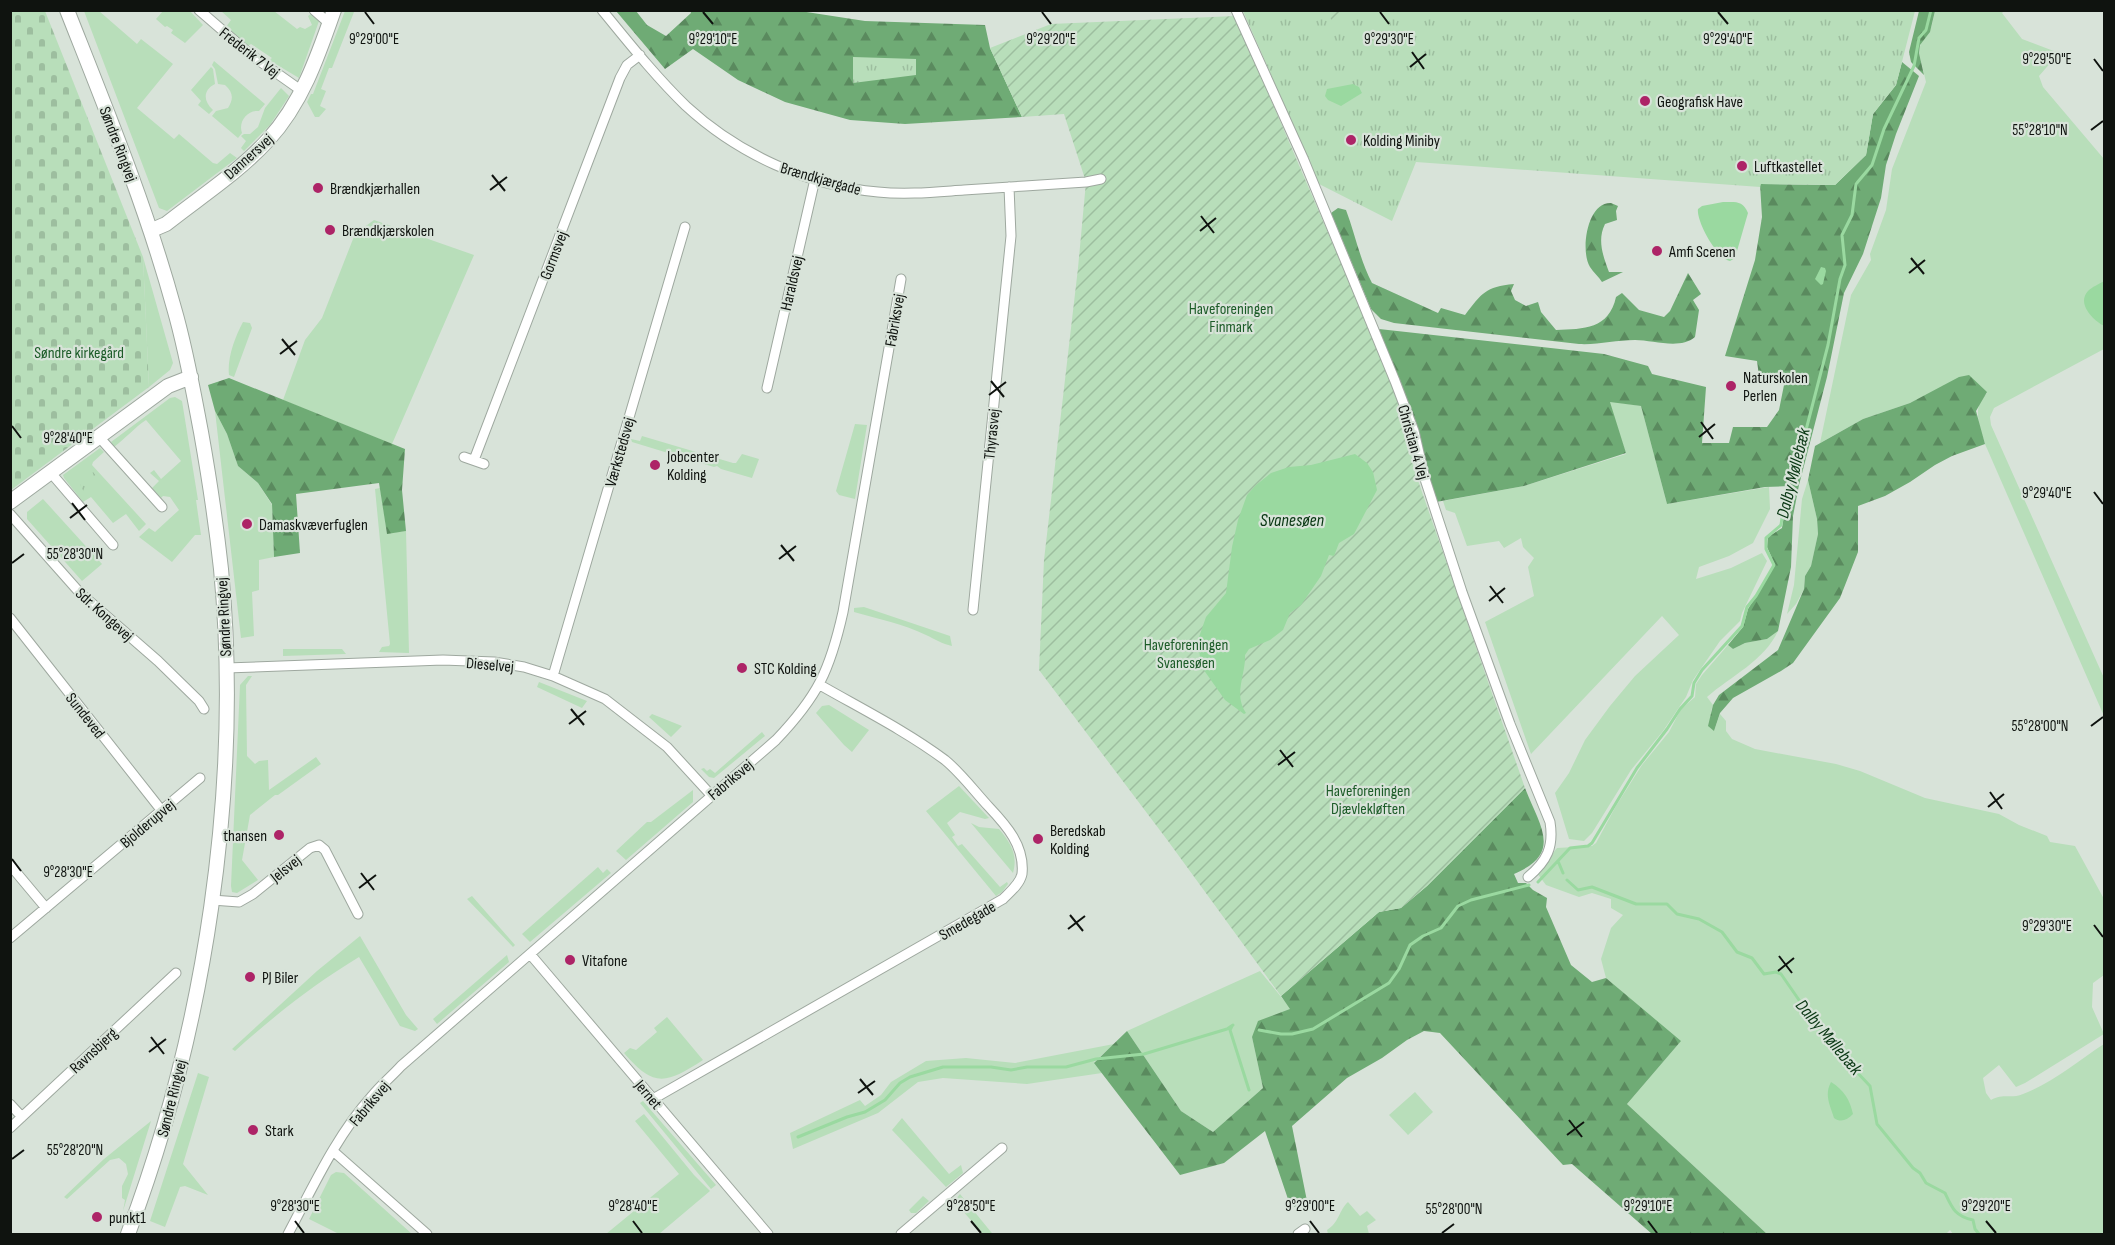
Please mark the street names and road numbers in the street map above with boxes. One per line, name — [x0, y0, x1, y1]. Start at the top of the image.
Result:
street label: Frederik 7 Vej — [215, 24, 283, 83]
street label: Søndre Ringvej — [95, 104, 141, 185]
street label: Dannersvej — [221, 130, 278, 184]
street label: Brændkjærgade — [778, 159, 863, 200]
street label: Gormsvej — [536, 228, 572, 283]
street label: Haraldsvej — [777, 254, 808, 313]
street label: Fabriksvej — [882, 292, 909, 348]
street label: Christian 4 Vej — [1393, 403, 1432, 482]
street label: Thyrasvej — [980, 408, 1005, 460]
street label: Værkstedsvej — [601, 415, 639, 489]
street label: Søndre Ringvej — [213, 577, 236, 657]
street label: Sdr. Kongevej — [71, 584, 137, 646]
street label: Dieselvej — [465, 654, 515, 677]
street label: Sundeved — [61, 689, 108, 742]
street label: Fabriksvej — [705, 756, 758, 804]
street label: Bjolderupvej — [117, 796, 179, 853]
street label: Jelsvej — [266, 851, 305, 888]
street label: Smedegade — [936, 898, 999, 945]
street label: Ravnsbjerg — [66, 1024, 122, 1078]
street label: Søndre Ringvej — [154, 1058, 191, 1139]
street label: Jernet — [630, 1076, 666, 1114]
street label: Fabriksvej — [346, 1077, 395, 1130]

